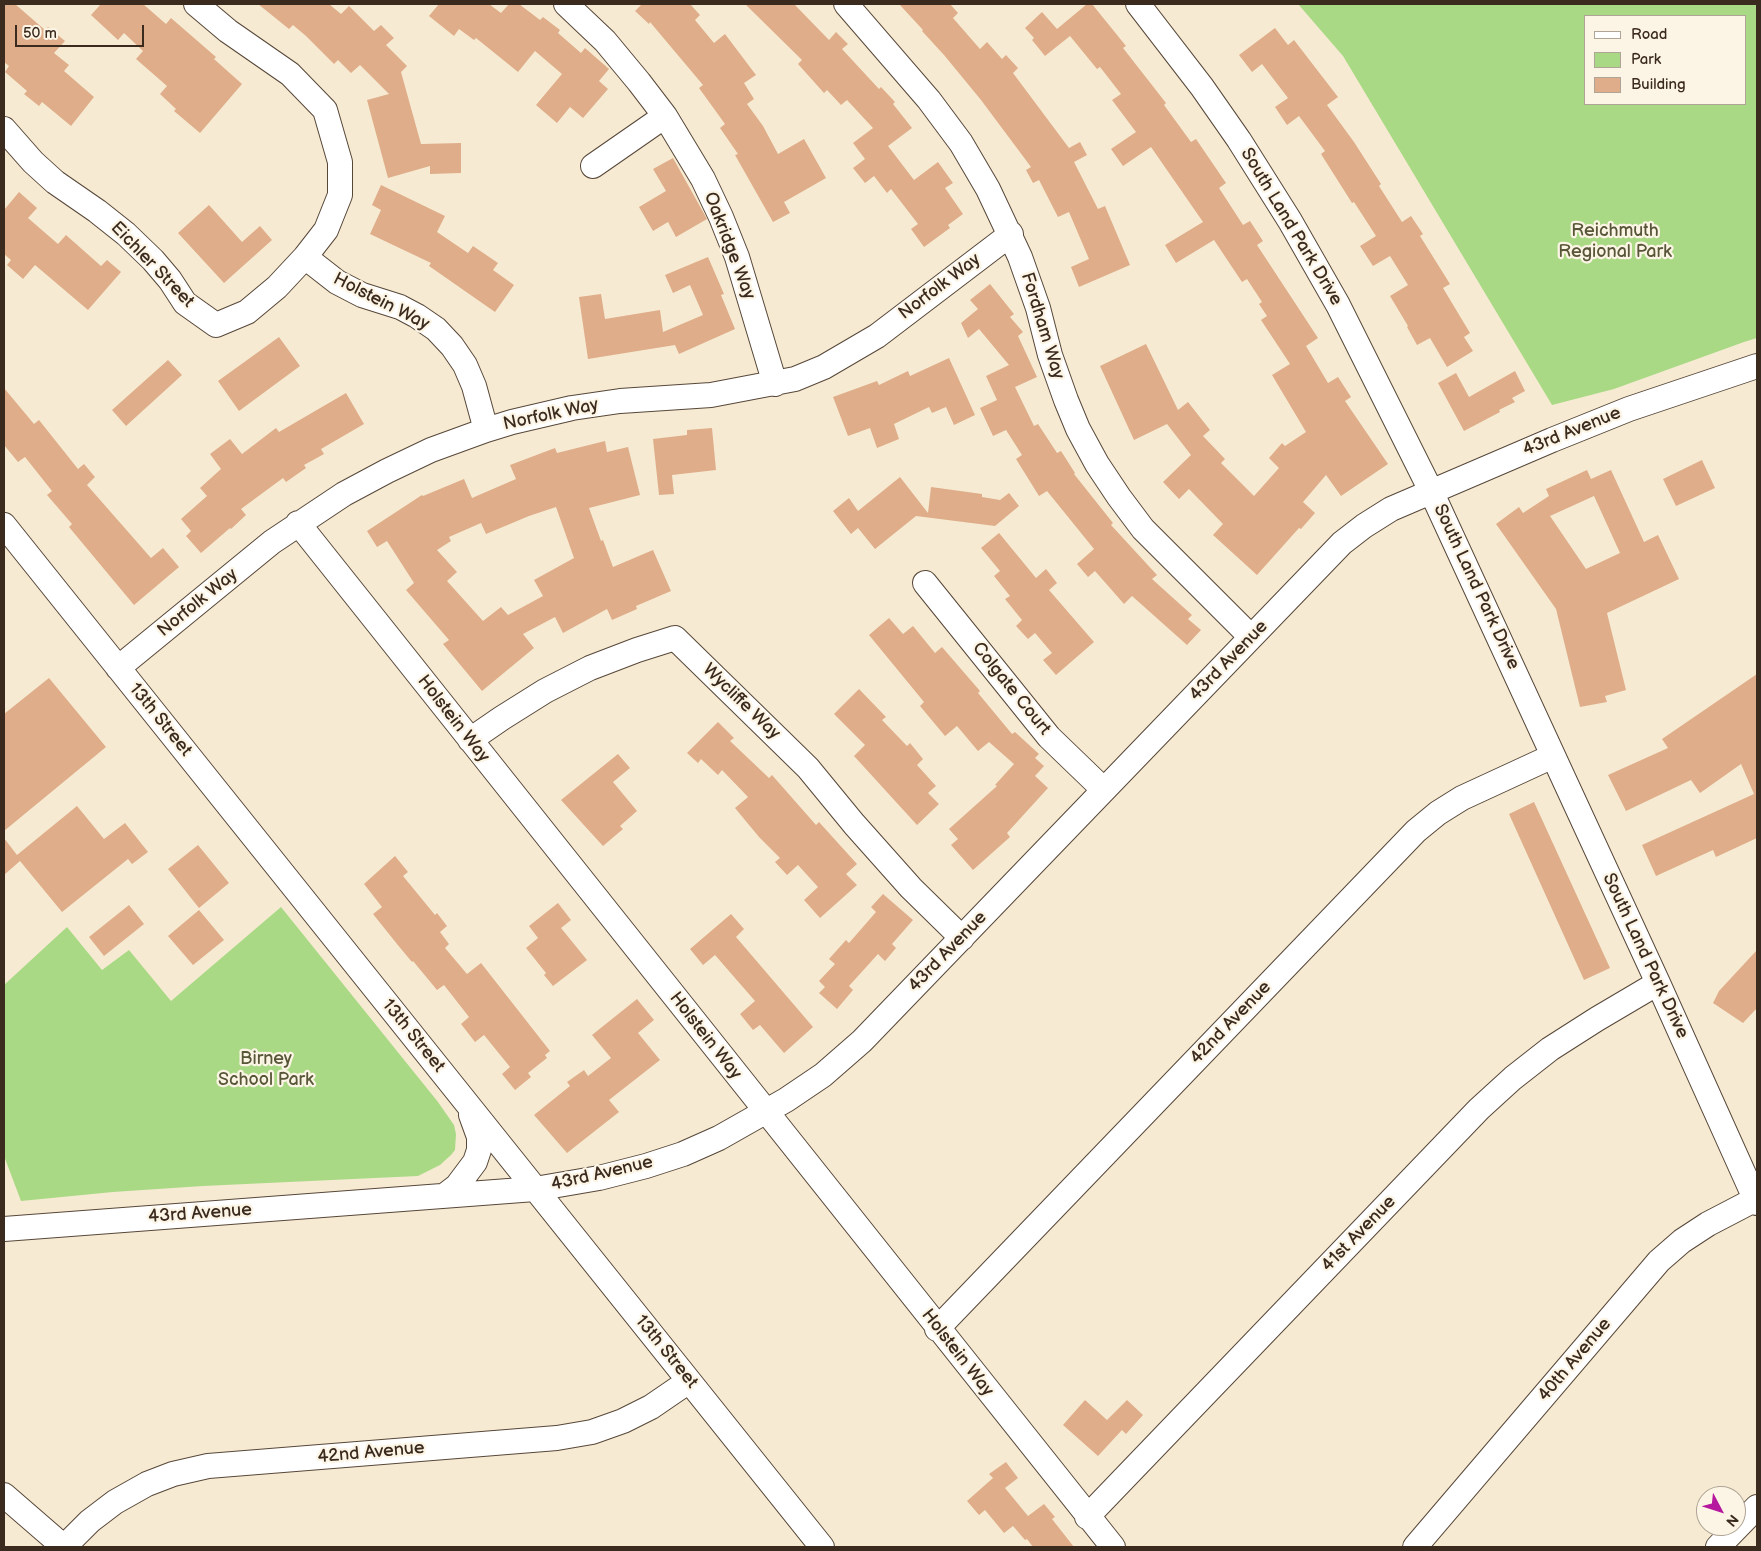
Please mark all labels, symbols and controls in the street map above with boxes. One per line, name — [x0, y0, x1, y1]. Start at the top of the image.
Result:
scale bar — [18, 15, 146, 47]
legend — [1584, 15, 1746, 105]
text: 50 m — [23, 24, 57, 43]
text: Road — [1631, 25, 1667, 44]
text: Park — [1631, 50, 1661, 69]
text: Building — [1631, 75, 1686, 94]
street label: South Land Park Drive — [1235, 144, 1347, 310]
street label: Oakridge Way — [699, 189, 759, 303]
street label: Eichler Street — [106, 218, 198, 312]
park label: Reichmuth Regional Park — [1558, 220, 1672, 262]
street label: Norfolk Way — [895, 249, 985, 325]
street label: Holstein Way — [329, 269, 433, 335]
street label: Fordham Way — [1016, 270, 1068, 382]
street label: Norfolk Way — [501, 394, 601, 436]
street label: 43rd Avenue — [1520, 403, 1624, 461]
street label: South Land Park Drive — [1428, 501, 1524, 673]
street label: Norfolk Way — [154, 564, 242, 642]
street label: 43rd Avenue — [1185, 616, 1273, 706]
street label: Colgate Court — [967, 638, 1055, 740]
street label: Wycliffe Way — [698, 659, 784, 745]
street label: Holstein Way — [412, 671, 494, 767]
street label: 13th Street — [124, 679, 196, 761]
street label: South Land Park Drive — [1597, 870, 1693, 1042]
street label: 43rd Avenue — [904, 907, 992, 997]
street label: 42nd Avenue — [1186, 977, 1276, 1069]
street label: Holstein Way — [664, 988, 746, 1084]
street label: 13th Street — [377, 995, 449, 1077]
park label: Birney School Park — [218, 1048, 314, 1090]
street label: 43rd Avenue — [549, 1152, 655, 1196]
street label: 41st Avenue — [1317, 1191, 1401, 1277]
street label: 43rd Avenue — [147, 1200, 253, 1228]
street label: Holstein Way — [916, 1305, 998, 1401]
street label: 13th Street — [630, 1311, 702, 1393]
street label: 40th Avenue — [1534, 1314, 1616, 1406]
street label: 42nd Avenue — [317, 1438, 425, 1468]
north arrow — [1696, 1486, 1746, 1536]
text: N — [1722, 1511, 1742, 1530]

